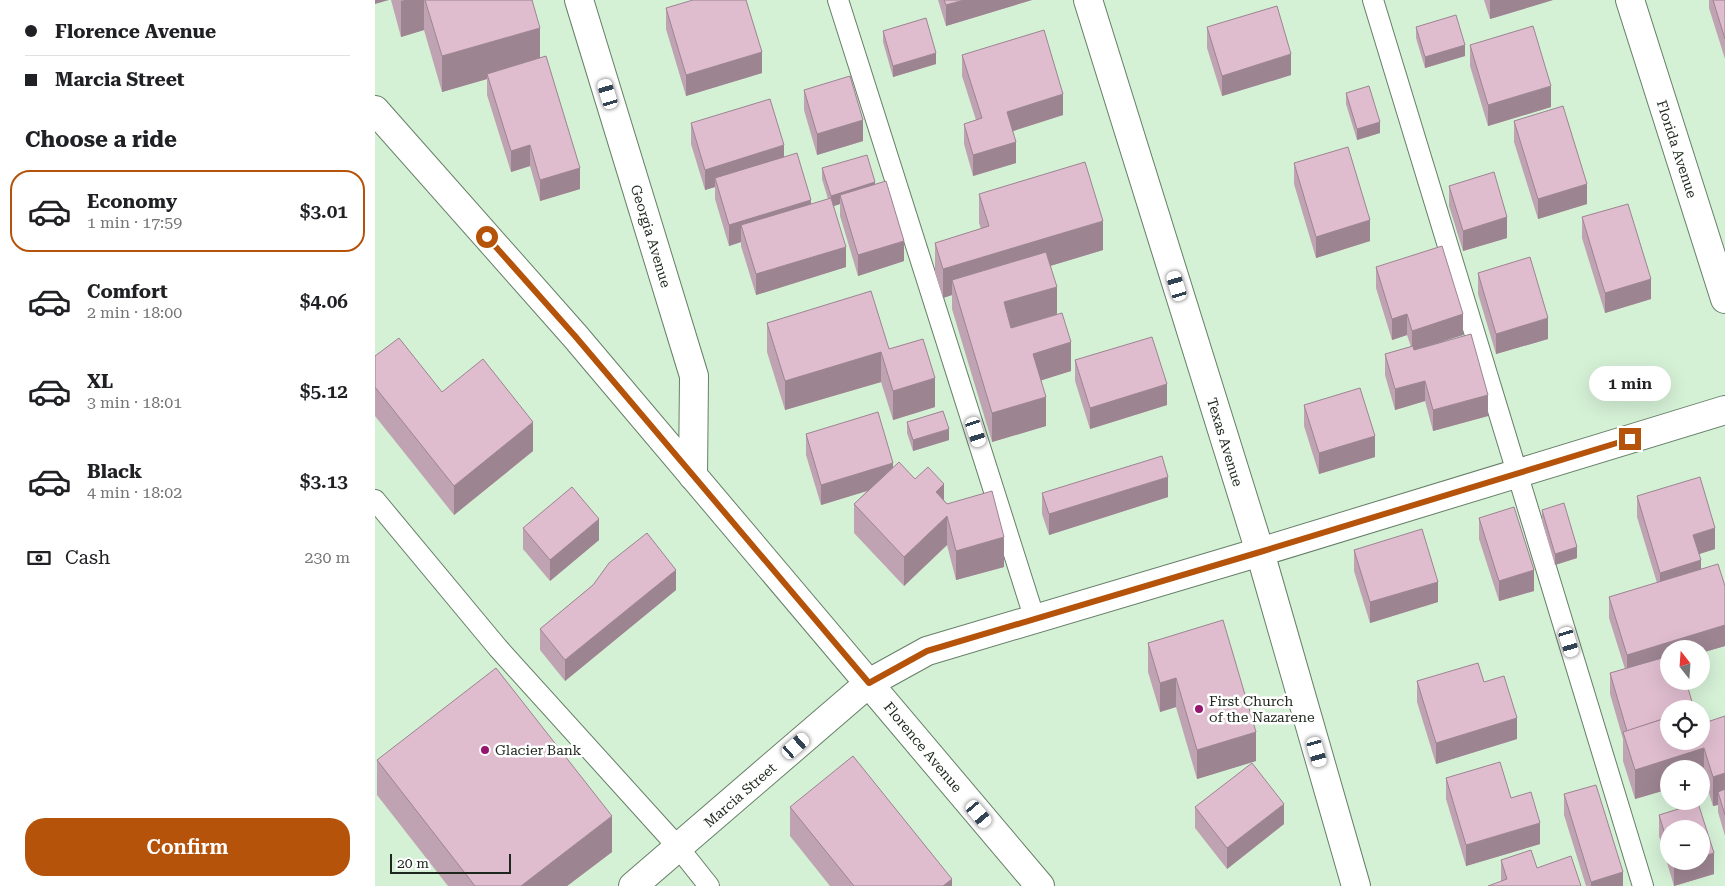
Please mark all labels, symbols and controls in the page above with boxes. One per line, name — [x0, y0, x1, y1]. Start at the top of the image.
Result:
text: Florence Avenue — [55, 20, 216, 43]
text: Marcia Street — [55, 68, 185, 91]
car — [596, 77, 619, 111]
street label: Florida Avenue — [1654, 98, 1700, 200]
text: Choose a ride — [25, 127, 177, 152]
street label: Georgia Avenue — [628, 183, 674, 290]
icon: car — [27, 189, 72, 234]
text: Economy — [87, 190, 177, 213]
text: $3.01 — [300, 200, 348, 223]
text: 1 min · 17:59 — [87, 213, 182, 232]
route start — [476, 226, 498, 248]
car — [1165, 269, 1188, 303]
icon: car — [27, 279, 72, 324]
text: Comfort — [87, 280, 168, 303]
text: $4.06 — [300, 290, 348, 313]
text: 2 min · 18:00 — [87, 303, 182, 322]
callout: 1 min — [1589, 366, 1671, 402]
icon: car — [27, 369, 72, 414]
text: XL — [87, 370, 113, 393]
text: 1 min — [1608, 374, 1652, 393]
text: $5.12 — [300, 380, 348, 403]
text: 3 min · 18:01 — [87, 393, 182, 412]
street label: Texas Avenue — [1204, 396, 1246, 489]
car — [964, 415, 987, 449]
route end — [1619, 428, 1641, 450]
icon: car — [27, 459, 72, 504]
text: Black — [87, 460, 142, 483]
text: $3.13 — [300, 470, 348, 493]
text: 4 min · 18:02 — [87, 483, 182, 502]
icon: cash — [25, 544, 53, 572]
text: Cash — [65, 546, 110, 569]
text: 230 m — [304, 548, 350, 567]
car — [1557, 625, 1580, 659]
north arrow — [1660, 640, 1710, 690]
map controls — [1660, 640, 1710, 870]
place label: First Church of the Nazarene — [1209, 693, 1315, 725]
street label: Florence Avenue — [881, 699, 966, 796]
button: locate — [1660, 700, 1710, 750]
marker: First Church of the Nazarene — [1193, 703, 1205, 715]
car — [779, 730, 812, 762]
car — [1305, 736, 1328, 768]
place label: Glacier Bank — [495, 742, 582, 758]
marker: Glacier Bank — [479, 744, 491, 756]
street label: Marcia Street — [701, 759, 779, 831]
button: + — [1660, 760, 1710, 810]
car — [963, 798, 994, 830]
button: Confirm — [25, 818, 350, 876]
button: − — [1660, 820, 1710, 870]
scale bar — [390, 851, 511, 874]
text: 20 m — [397, 855, 429, 871]

